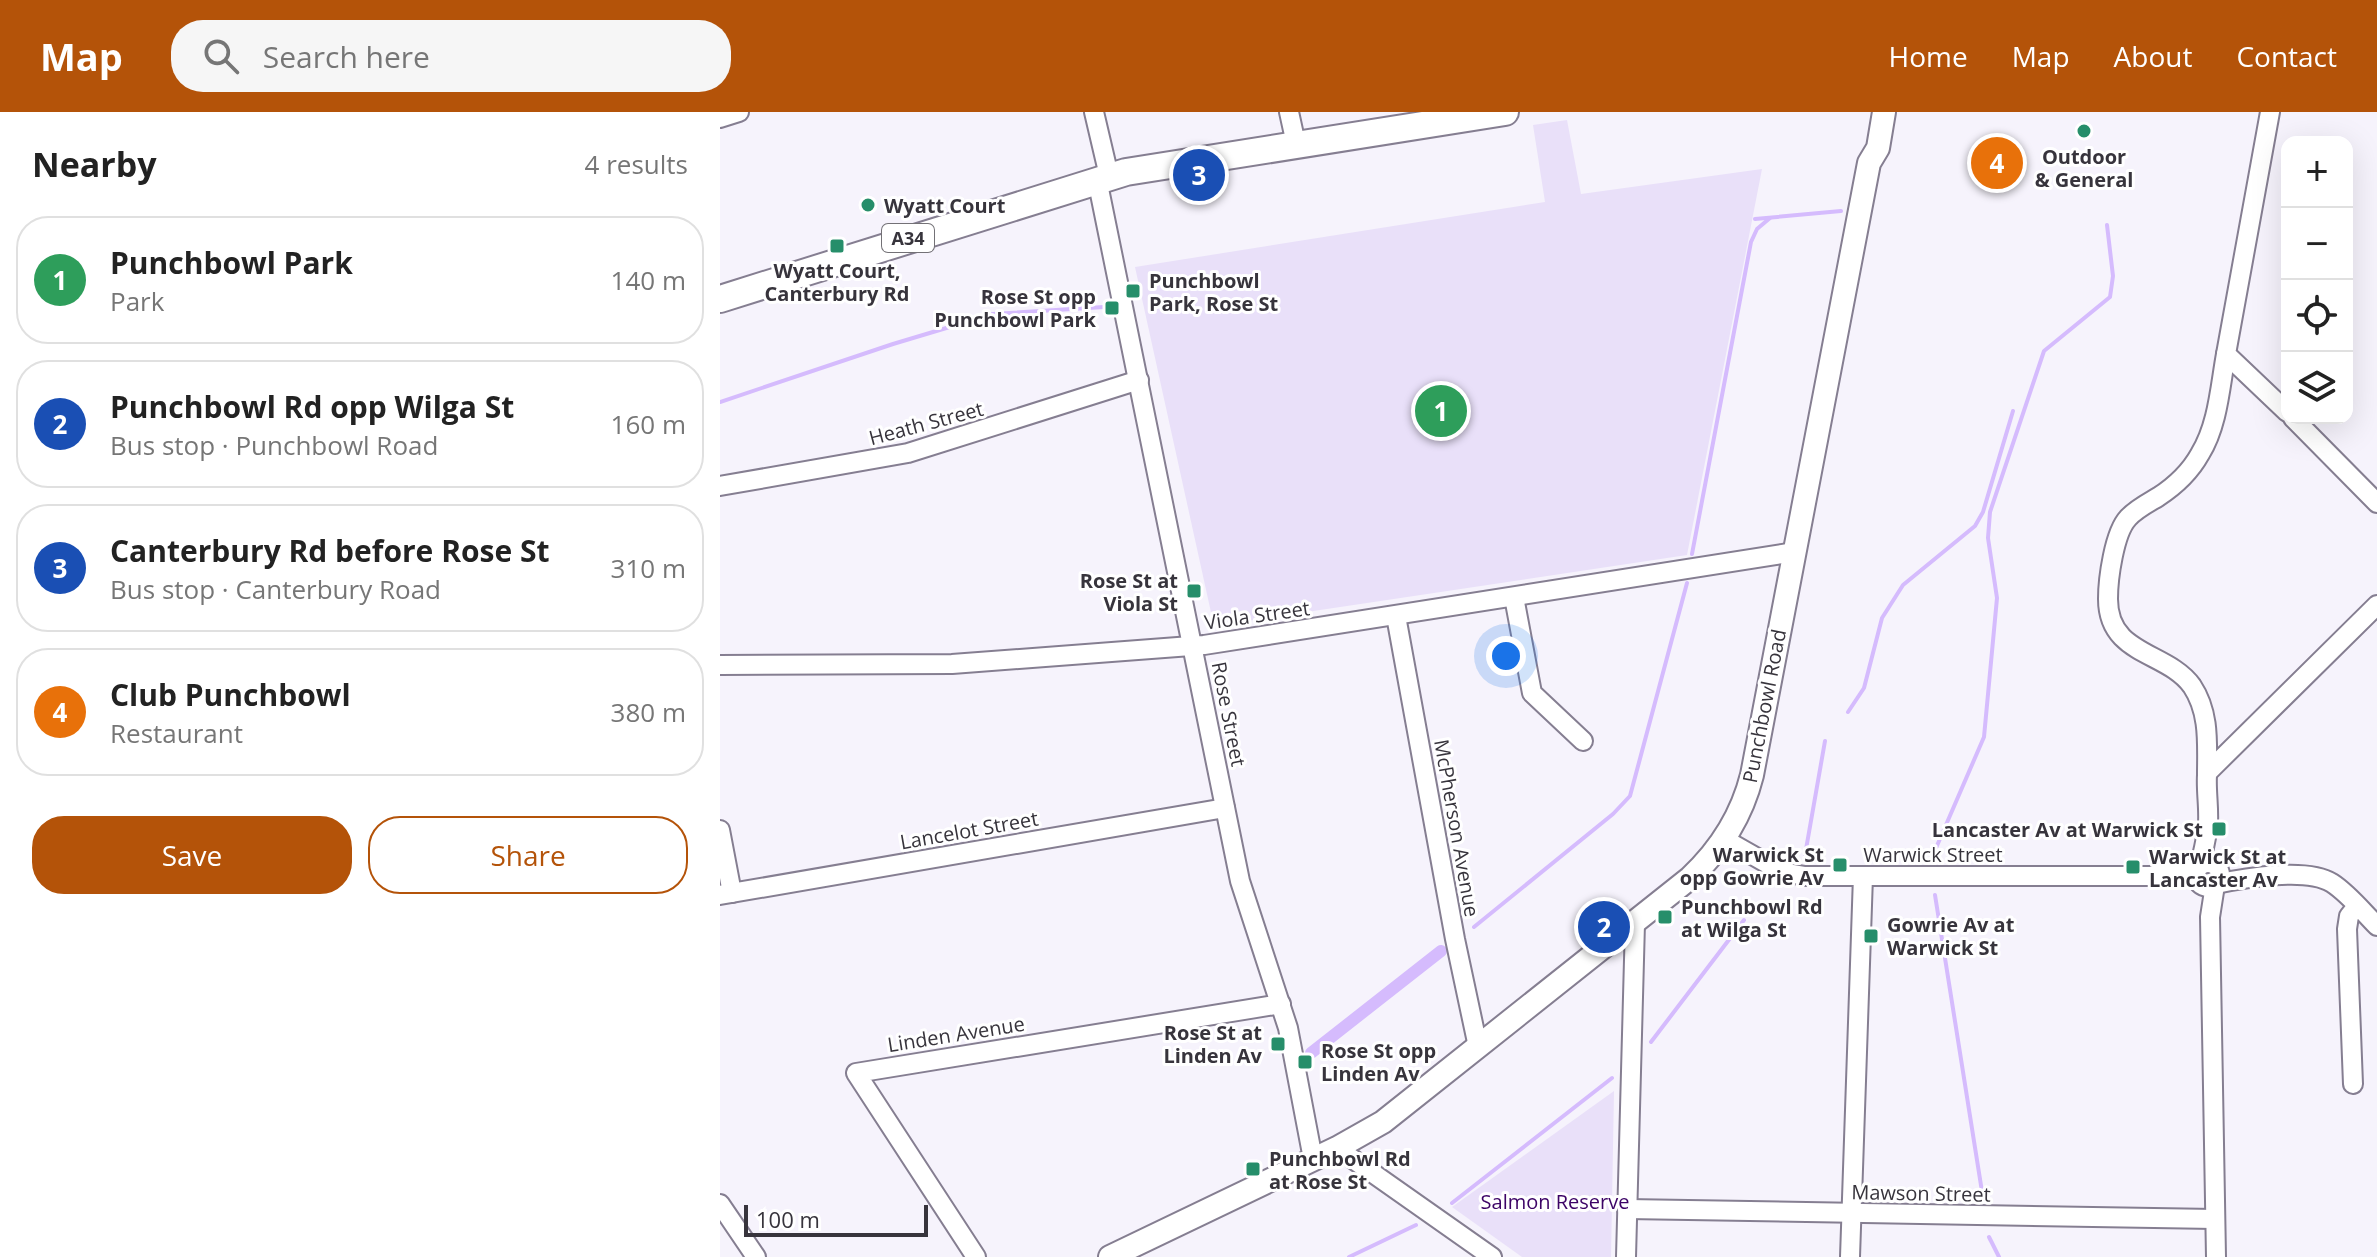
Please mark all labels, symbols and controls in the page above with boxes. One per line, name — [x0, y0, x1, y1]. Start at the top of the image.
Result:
search box — [171, 20, 731, 92]
text: Map — [40, 30, 123, 82]
icon: search — [199, 34, 243, 78]
text: Search here — [263, 36, 430, 77]
text: Home — [1889, 37, 1968, 75]
text: Map — [2012, 37, 2070, 75]
text: About — [2114, 37, 2192, 75]
text: Contact — [2236, 37, 2337, 75]
marker: Outdoor & General — [2075, 122, 2093, 140]
pin: 4 — [1971, 133, 2023, 193]
map controls — [2281, 136, 2353, 424]
button: + — [2281, 136, 2353, 208]
text: Nearby — [32, 141, 157, 187]
place label: Outdoor & General — [2035, 143, 2133, 193]
pin: 3 — [1173, 145, 1225, 205]
text: 4 results — [585, 146, 688, 182]
place label: Wyatt Court — [884, 192, 1006, 219]
marker: Wyatt Court — [859, 196, 877, 214]
button: − — [2281, 208, 2353, 280]
road number: A34 — [882, 224, 934, 252]
marker: Wyatt Court, Canterbury Rd — [828, 237, 846, 255]
text: Punchbowl Park — [110, 242, 353, 283]
place label: Wyatt Court, Canterbury Rd — [765, 257, 909, 307]
text: 1 — [53, 262, 67, 298]
text: 140 m — [611, 262, 686, 298]
place label: Punchbowl Park, Rose St — [1149, 267, 1279, 317]
button: locate — [2281, 280, 2353, 352]
marker: Punchbowl Park, Rose St — [1124, 282, 1142, 300]
text: Park — [110, 283, 164, 319]
place label: Rose St opp Punchbowl Park — [934, 283, 1097, 333]
marker: Rose St opp Punchbowl Park — [1103, 299, 1121, 317]
button: layers — [2281, 352, 2353, 424]
pin: 1 — [1415, 381, 1467, 441]
text: Punchbowl Rd opp Wilga St — [110, 386, 514, 427]
street label: Heath Street — [866, 395, 986, 451]
text: 2 — [53, 406, 67, 442]
text: 160 m — [611, 406, 686, 442]
text: Bus stop · Punchbowl Road — [110, 427, 438, 463]
text: Canterbury Rd before Rose St — [110, 530, 549, 571]
text: 3 — [53, 550, 67, 586]
text: 310 m — [611, 550, 686, 586]
place label: Rose St at Viola St — [1080, 567, 1178, 617]
text: Bus stop · Canterbury Road — [110, 571, 441, 607]
marker: Rose St at Viola St — [1185, 582, 1203, 600]
street label: Viola Street — [1203, 594, 1311, 636]
street label: Punchbowl Road — [1736, 627, 1792, 785]
your location — [1486, 636, 1526, 676]
street label: Rose Street — [1206, 659, 1252, 769]
text: Club Punchbowl — [110, 674, 351, 715]
text: 4 — [53, 694, 67, 730]
text: 380 m — [611, 694, 686, 730]
text: Restaurant — [110, 715, 243, 751]
street label: McPherson Avenue — [1428, 737, 1486, 919]
street label: Lancelot Street — [898, 805, 1040, 855]
button: Save — [32, 816, 352, 894]
button: Share — [368, 816, 688, 894]
place label: Lancaster Av at Warwick St — [1932, 816, 2203, 843]
marker: Lancaster Av at Warwick St — [2210, 820, 2228, 838]
place label: Warwick St opp Gowrie Av — [1680, 841, 1825, 891]
street label: Warwick Street — [1863, 841, 2003, 868]
place label: Warwick St at Lancaster Av — [2149, 843, 2287, 893]
marker: Warwick St opp Gowrie Av — [1831, 856, 1849, 874]
marker: Warwick St at Lancaster Av — [2124, 858, 2142, 876]
place label: Punchbowl Rd at Wilga St — [1681, 893, 1823, 943]
pin: 2 — [1578, 897, 1630, 957]
marker: Punchbowl Rd at Wilga St — [1656, 908, 1674, 926]
place label: Gowrie Av at Warwick St — [1887, 911, 2015, 961]
marker: Gowrie Av at Warwick St — [1862, 927, 1880, 945]
street label: Linden Avenue — [886, 1010, 1026, 1058]
place label: Rose St at Linden Av — [1163, 1019, 1263, 1069]
marker: Rose St at Linden Av — [1269, 1035, 1287, 1053]
place label: Rose St opp Linden Av — [1321, 1037, 1436, 1087]
marker: Rose St opp Linden Av — [1296, 1053, 1314, 1071]
place label: Punchbowl Rd at Rose St — [1269, 1145, 1411, 1195]
marker: Punchbowl Rd at Rose St — [1244, 1160, 1262, 1178]
street label: Mawson Street — [1851, 1178, 1991, 1208]
park label: Salmon Reserve — [1481, 1188, 1629, 1215]
scale bar — [744, 1201, 928, 1237]
text: 100 m — [756, 1204, 820, 1234]

